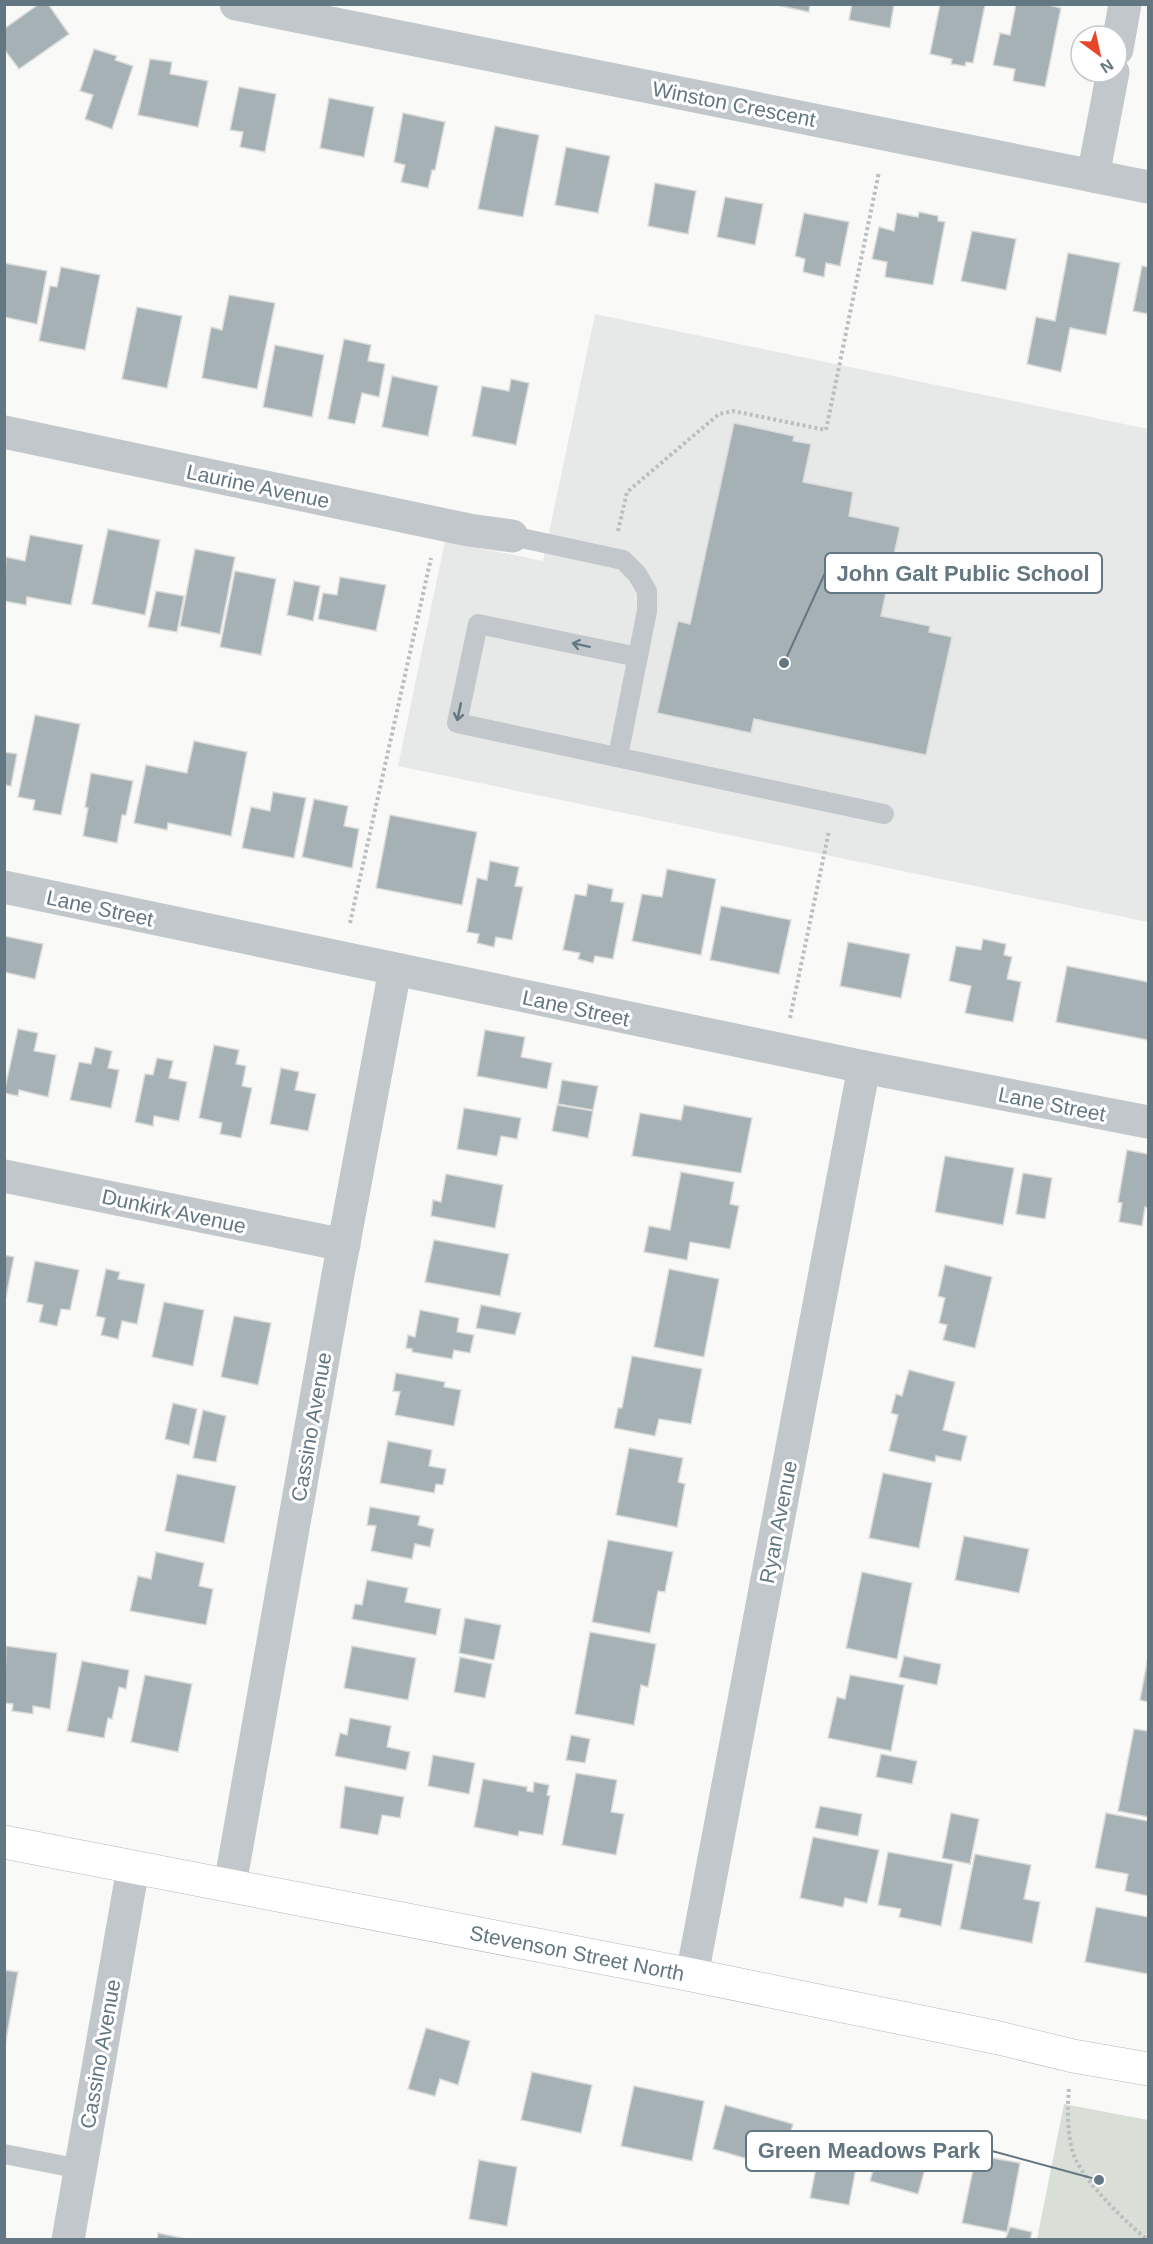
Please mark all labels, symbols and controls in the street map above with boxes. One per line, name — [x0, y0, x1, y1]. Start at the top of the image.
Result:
north arrow — [1069, 24, 1129, 84]
text: N — [1097, 56, 1116, 76]
street label: Winston Crescent — [650, 77, 818, 131]
street label: Laurine Avenue — [184, 460, 332, 512]
callout: John Galt Public School — [825, 553, 1102, 593]
text: John Galt Public School — [836, 561, 1090, 586]
one-way arrow — [572, 639, 591, 651]
one-way arrow — [453, 702, 464, 721]
street label: Lane Street — [44, 885, 156, 931]
street label: Lane Street — [520, 985, 632, 1031]
street label: Lane Street — [997, 1082, 1108, 1126]
street label: Dunkirk Avenue — [100, 1185, 248, 1237]
street label: Cassino Avenue — [287, 1350, 335, 1504]
street label: Ryan Avenue — [755, 1459, 801, 1585]
street label: Stevenson Street North — [468, 1921, 686, 1985]
street label: Cassino Avenue — [76, 1977, 124, 2131]
callout: Green Meadows Park — [746, 2131, 992, 2171]
text: Green Meadows Park — [758, 2138, 981, 2163]

